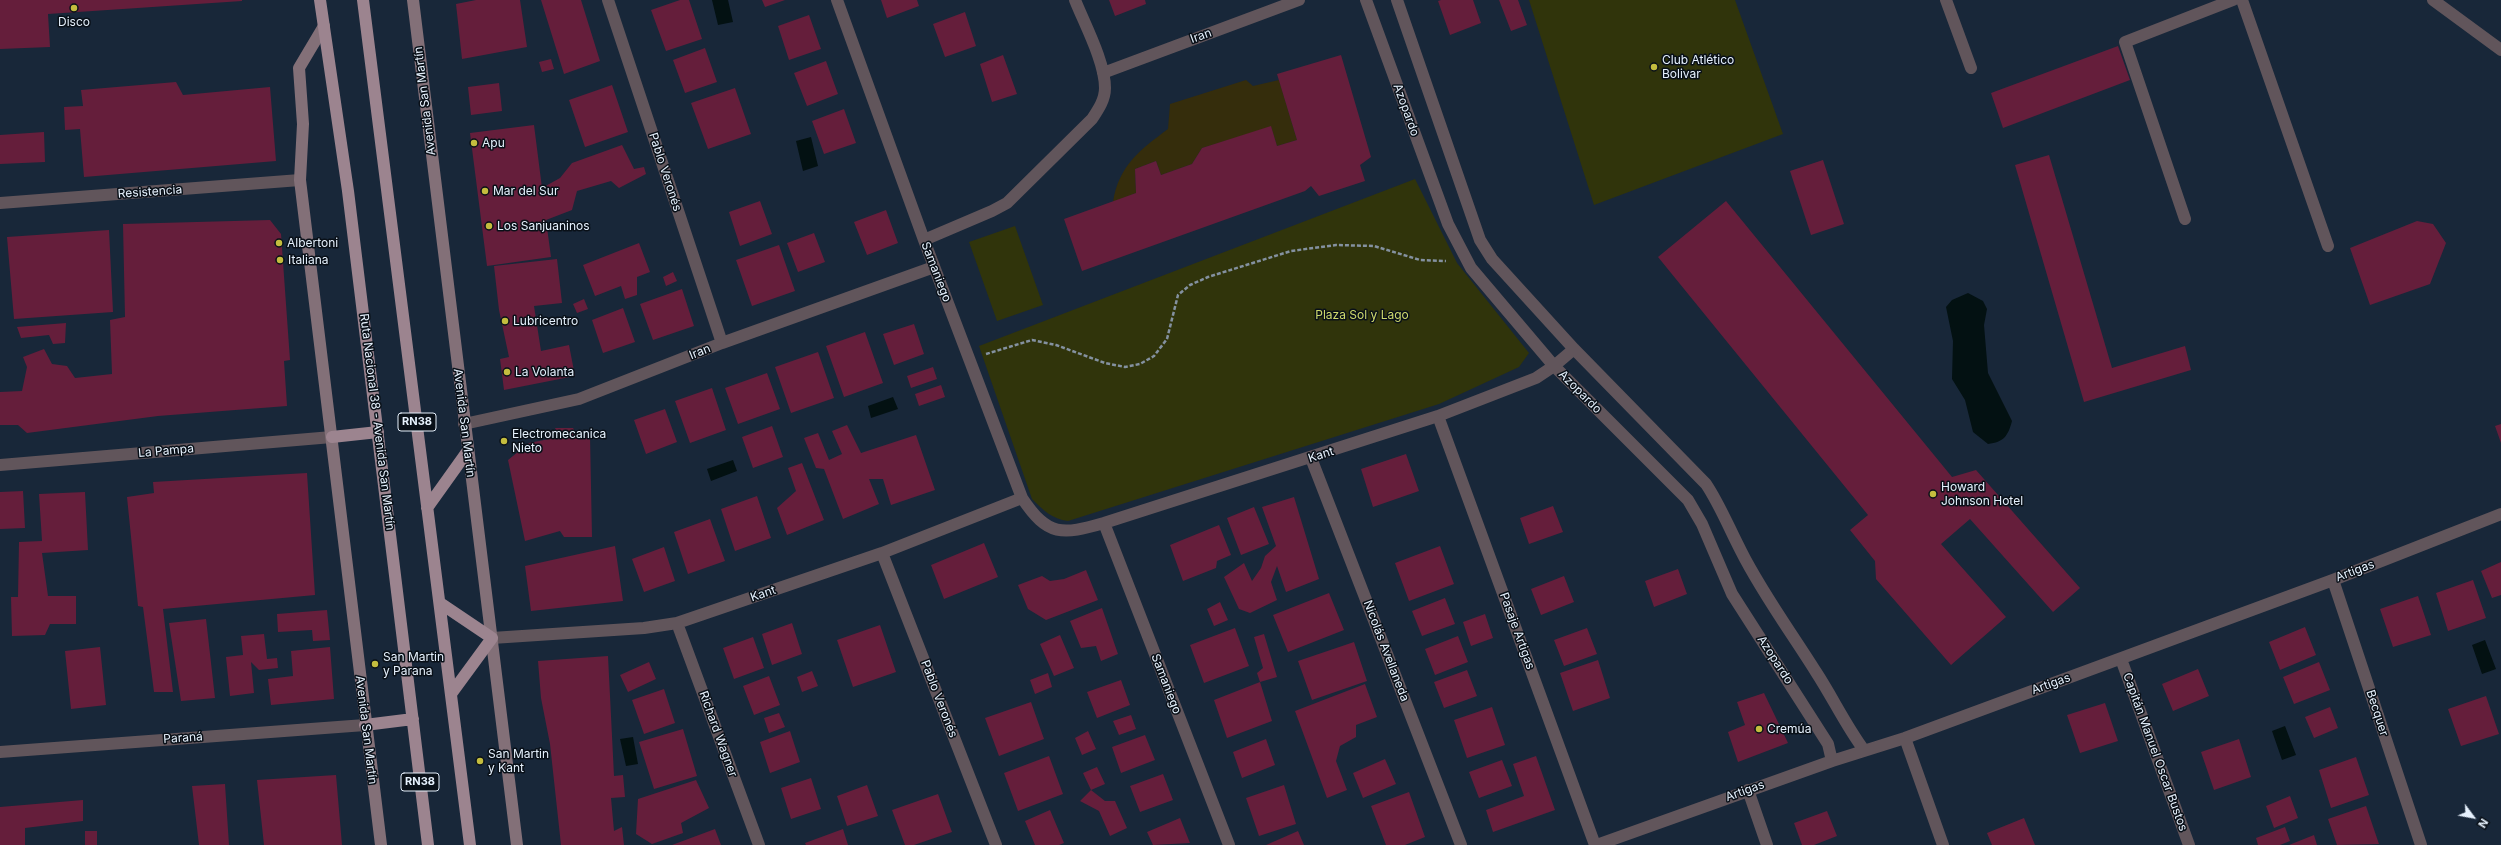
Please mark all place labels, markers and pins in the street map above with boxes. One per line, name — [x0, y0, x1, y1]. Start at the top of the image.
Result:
marker: Disco — [69, 3, 79, 13]
place label: Disco — [58, 15, 90, 29]
place label: Club Atlético Bolivar — [1662, 53, 1734, 81]
marker: Club Atlético Bolivar — [1649, 62, 1659, 72]
place label: Apu — [482, 136, 505, 150]
marker: Apu — [469, 138, 479, 148]
place label: Mar del Sur — [493, 184, 558, 198]
marker: Mar del Sur — [480, 186, 490, 196]
place label: Los Sanjuaninos — [497, 219, 590, 233]
marker: Los Sanjuaninos — [484, 221, 494, 231]
place label: Albertoni — [287, 236, 338, 250]
marker: Albertoni — [274, 238, 284, 248]
place label: Italiana — [288, 253, 328, 267]
marker: Italiana — [275, 255, 285, 265]
place label: Lubricentro — [513, 314, 578, 328]
marker: Lubricentro — [500, 316, 510, 326]
place label: La Volanta — [515, 365, 574, 379]
marker: La Volanta — [502, 367, 512, 377]
place label: Electromecanica Nieto — [512, 427, 606, 455]
marker: Electromecanica Nieto — [499, 436, 509, 446]
place label: Howard Johnson Hotel — [1941, 480, 2023, 508]
marker: Howard Johnson Hotel — [1928, 489, 1938, 499]
place label: San Martin y Parana — [383, 650, 444, 678]
marker: San Martin y Parana — [370, 659, 380, 669]
place label: Cremúa — [1767, 722, 1811, 736]
marker: Cremúa — [1754, 724, 1764, 734]
place label: San Martin y Kant — [488, 747, 549, 775]
marker: San Martin y Kant — [475, 756, 485, 766]

